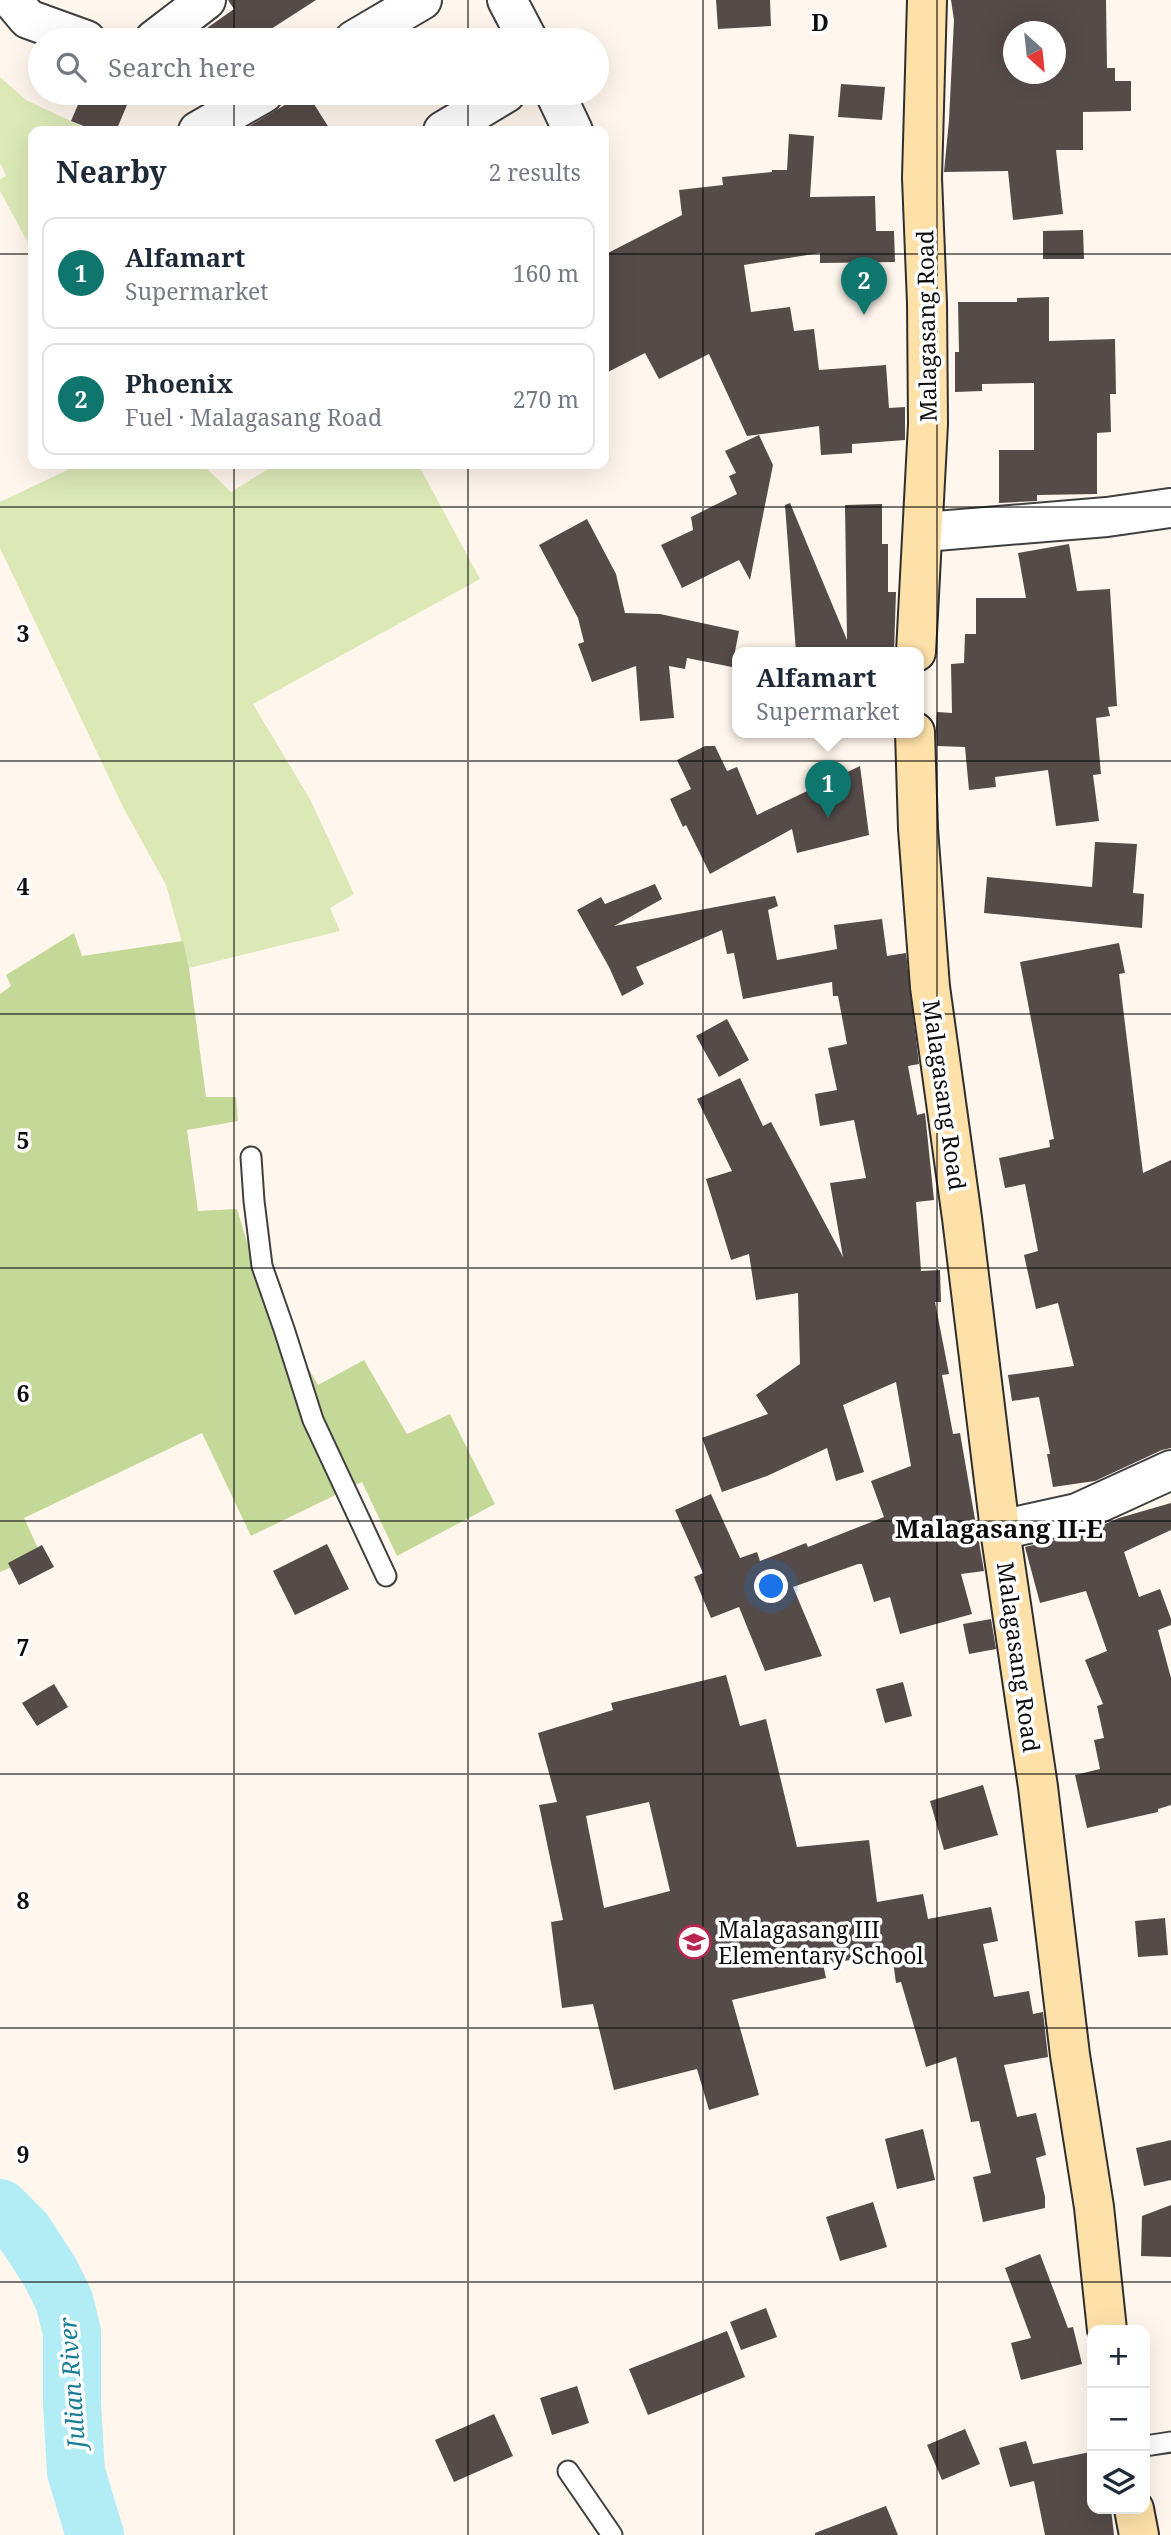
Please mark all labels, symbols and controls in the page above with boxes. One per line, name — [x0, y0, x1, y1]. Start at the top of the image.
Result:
text: D — [811, 6, 829, 38]
north arrow — [1003, 21, 1066, 84]
search box — [28, 28, 609, 105]
icon: search — [52, 48, 90, 86]
text: Search here — [108, 49, 256, 85]
text: Nearby — [56, 151, 167, 192]
text: 2 results — [488, 156, 581, 188]
street label: Malagasang Road — [908, 230, 944, 422]
text: Alfamart — [125, 239, 245, 275]
text: 1 — [75, 257, 88, 289]
text: 160 m — [513, 257, 579, 289]
pin: 2 — [841, 257, 887, 315]
text: Supermarket — [125, 275, 268, 307]
text: Phoenix — [125, 365, 233, 401]
text: 2 — [75, 383, 88, 415]
text: 270 m — [513, 383, 579, 415]
text: Fuel · Malagasang Road — [125, 401, 382, 433]
text: 3 — [17, 617, 30, 649]
popup — [732, 647, 924, 738]
text: Alfamart — [756, 659, 877, 695]
text: Supermarket — [756, 695, 900, 727]
pin: 1 — [805, 760, 851, 818]
text: 4 — [17, 870, 30, 902]
street label: Malagasang Road — [916, 998, 974, 1192]
text: 5 — [17, 1124, 30, 1156]
text: 6 — [17, 1377, 30, 1409]
district label: Malagasang II-E — [895, 1510, 1103, 1546]
street label: Malagasang Road — [990, 1560, 1048, 1754]
your location — [754, 1569, 788, 1603]
text: 7 — [17, 1631, 30, 1663]
text: 8 — [17, 1884, 30, 1916]
place label: Malagasang III Elementary School — [718, 1913, 924, 1971]
school or university icon: Malagasang III Elementary School — [675, 1923, 713, 1961]
text: 9 — [17, 2138, 30, 2170]
water label: Julian River — [50, 2316, 92, 2454]
map controls — [1087, 2325, 1150, 2514]
button: + — [1087, 2325, 1150, 2388]
button: − — [1087, 2388, 1150, 2451]
button: layers — [1087, 2451, 1150, 2514]

